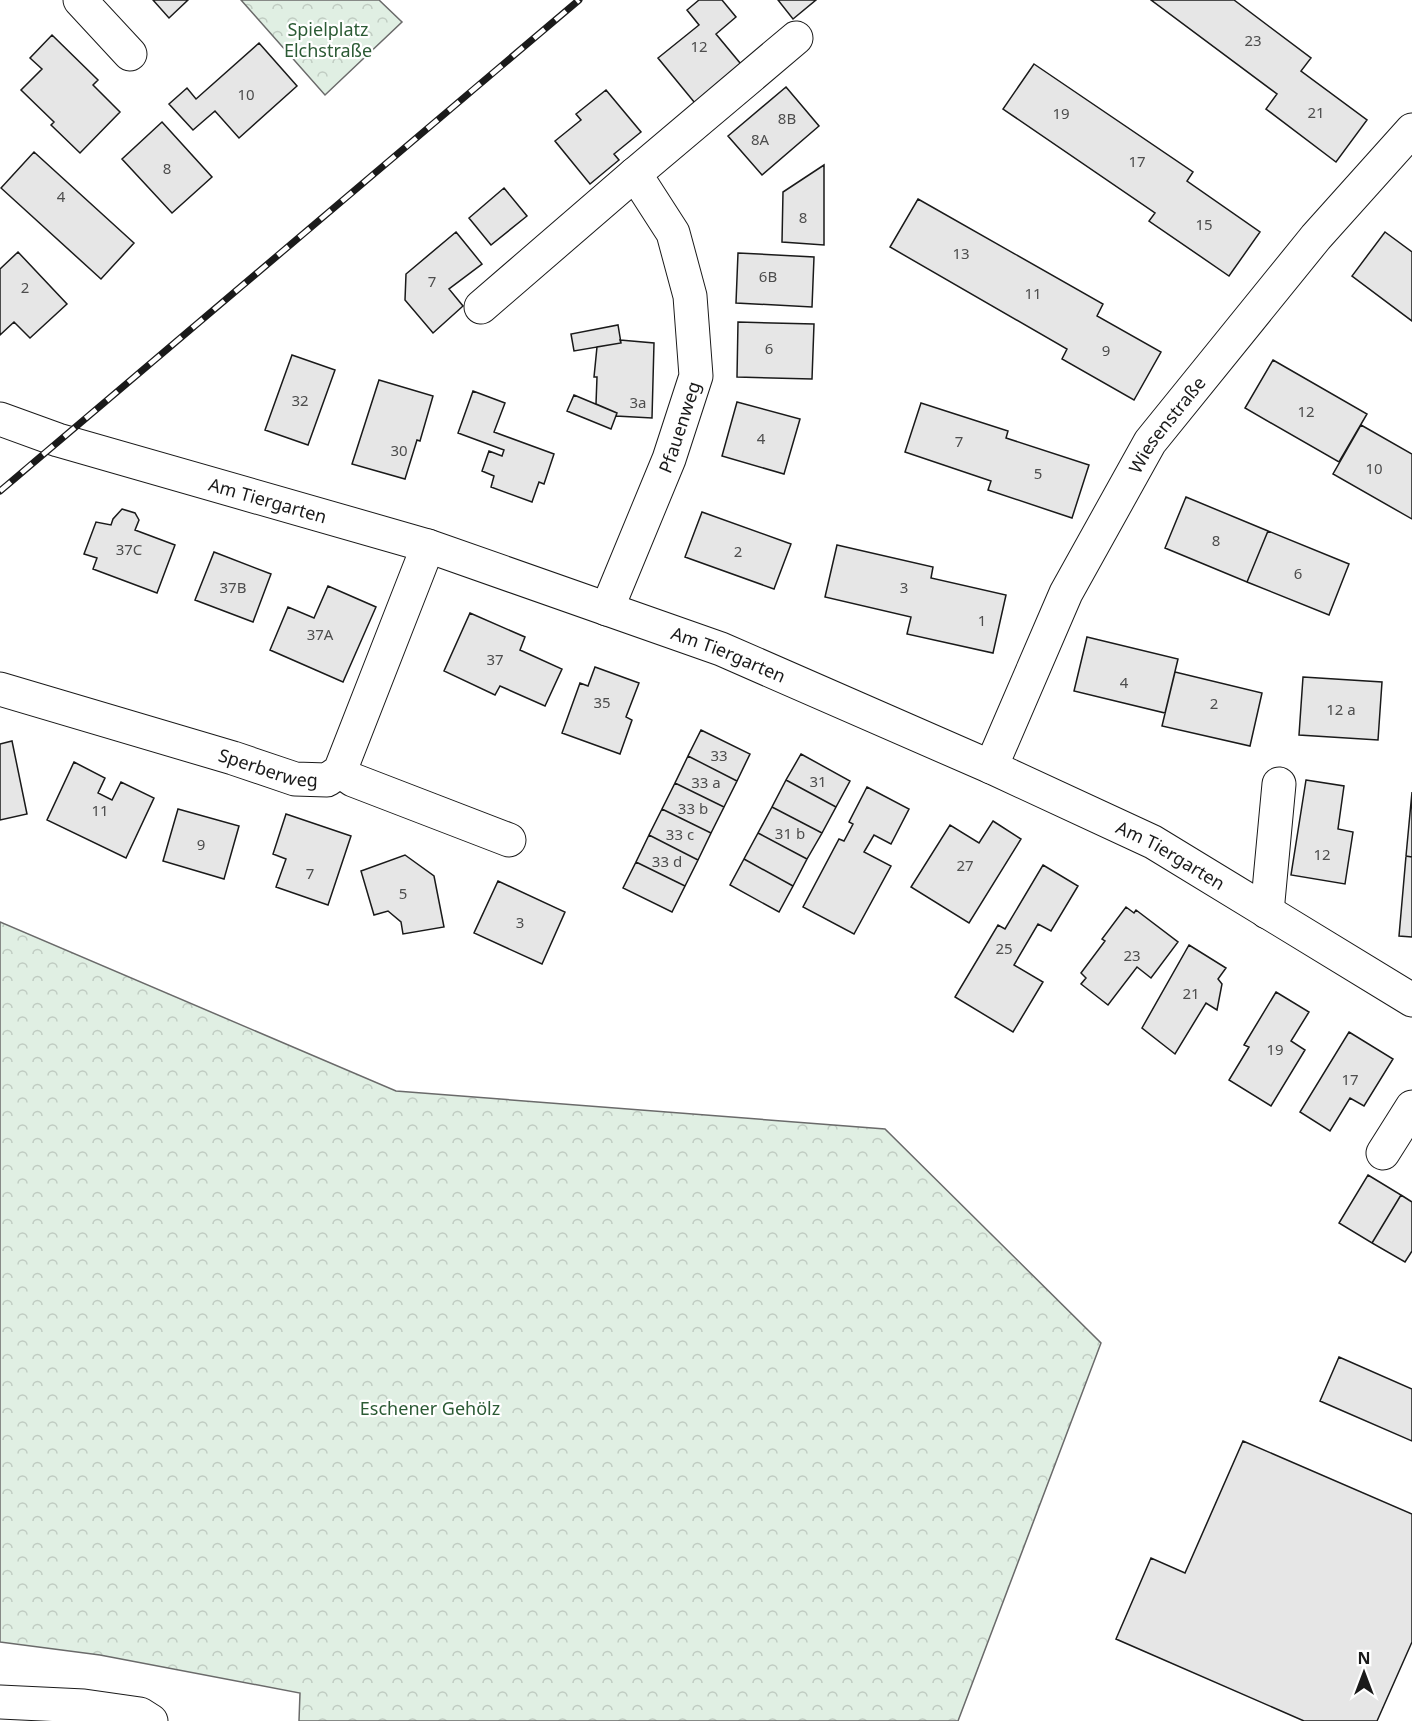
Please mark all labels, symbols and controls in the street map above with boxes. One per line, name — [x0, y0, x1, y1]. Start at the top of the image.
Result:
park label: Spielplatz Elchstraße — [284, 17, 372, 62]
house number: 23 — [1244, 30, 1262, 50]
house number: 12 — [690, 36, 708, 56]
house number: 10 — [237, 84, 255, 104]
house number: 21 — [1307, 102, 1325, 122]
house number: 19 — [1052, 103, 1070, 123]
house number: 8B — [778, 108, 796, 128]
house number: 8A — [751, 129, 769, 149]
house number: 17 — [1128, 151, 1146, 171]
house number: 8 — [163, 158, 171, 178]
house number: 4 — [57, 186, 66, 206]
house number: 8 — [799, 207, 807, 227]
house number: 15 — [1195, 214, 1213, 234]
house number: 13 — [952, 243, 970, 263]
house number: 6B — [759, 266, 777, 286]
house number: 7 — [428, 271, 436, 291]
house number: 2 — [21, 277, 29, 297]
house number: 11 — [1024, 283, 1042, 303]
house number: 6 — [765, 338, 773, 358]
house number: 9 — [1102, 340, 1110, 360]
street label: Wiesenstraße — [1123, 371, 1211, 477]
street label: Pfauenweg — [653, 378, 706, 476]
house number: 32 — [291, 390, 309, 410]
house number: 3a — [630, 392, 647, 412]
house number: 12 — [1297, 401, 1315, 421]
house number: 4 — [757, 428, 766, 448]
house number: 7 — [955, 431, 963, 451]
house number: 30 — [390, 440, 408, 460]
house number: 10 — [1365, 458, 1383, 478]
house number: 5 — [1034, 463, 1042, 483]
street label: Am Tiergarten — [206, 472, 330, 528]
house number: 8 — [1212, 530, 1220, 550]
house number: 37C — [116, 539, 143, 559]
house number: 2 — [734, 541, 742, 561]
house number: 6 — [1294, 563, 1302, 583]
house number: 37B — [220, 577, 246, 597]
house number: 3 — [900, 577, 908, 597]
house number: 1 — [978, 610, 986, 630]
street label: Am Tiergarten — [668, 620, 790, 688]
house number: 37A — [307, 624, 334, 644]
house number: 37 — [486, 649, 504, 669]
house number: 4 — [1120, 672, 1129, 692]
house number: 35 — [593, 692, 611, 712]
house number: 2 — [1210, 693, 1218, 713]
house number: 12 a — [1326, 699, 1356, 719]
street label: Sperberweg — [216, 742, 318, 792]
house number: 33 — [710, 745, 728, 765]
house number: 31 — [809, 771, 827, 791]
house number: 33 a — [691, 772, 721, 792]
house number: 33 b — [678, 798, 708, 818]
house number: 11 — [91, 800, 109, 820]
street label: Am Tiergarten — [1112, 815, 1230, 895]
house number: 31 b — [775, 823, 805, 843]
house number: 33 c — [666, 824, 694, 844]
house number: 9 — [197, 834, 205, 854]
house number: 12 — [1313, 844, 1331, 864]
house number: 33 d — [652, 851, 682, 871]
house number: 27 — [956, 855, 974, 875]
house number: 7 — [306, 863, 314, 883]
house number: 5 — [399, 883, 407, 903]
house number: 3 — [516, 912, 524, 932]
house number: 25 — [995, 938, 1013, 958]
house number: 23 — [1123, 945, 1141, 965]
house number: 21 — [1182, 983, 1200, 1003]
house number: 19 — [1266, 1039, 1284, 1059]
house number: 17 — [1341, 1069, 1359, 1089]
park label: Eschener Gehölz — [360, 1396, 500, 1420]
north arrow — [1334, 1643, 1394, 1703]
text: N — [1357, 1647, 1371, 1669]

